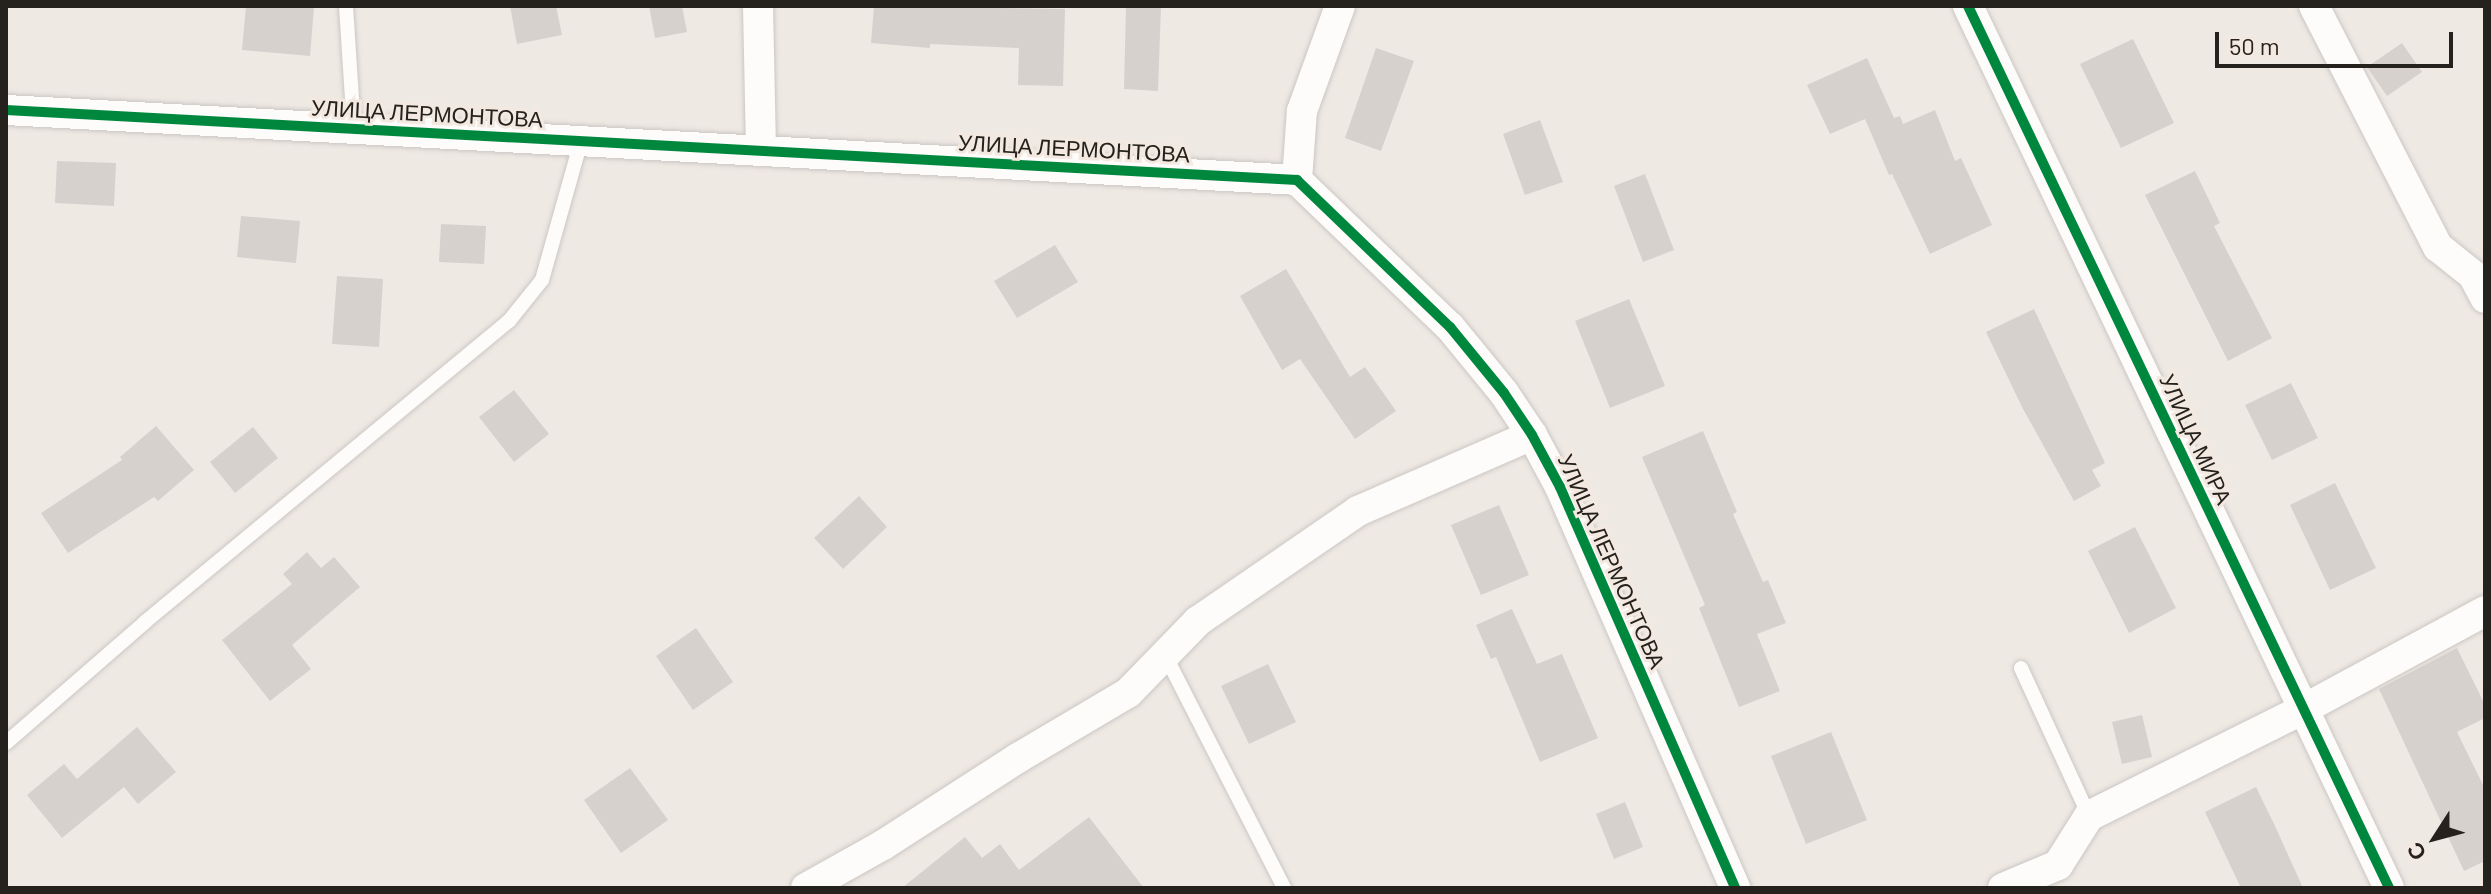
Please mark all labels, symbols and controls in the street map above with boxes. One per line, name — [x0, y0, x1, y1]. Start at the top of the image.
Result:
scale bar — [2219, 16, 2457, 66]
text: 50 m — [2229, 31, 2280, 60]
street label: УЛИЦА ЛЕРМОНТОВА — [311, 94, 543, 132]
street label: УЛИЦА ЛЕРМОНТОВА — [958, 129, 1190, 167]
street label: УЛИЦА МИРА — [2154, 370, 2238, 508]
street label: УЛИЦА ЛЕРМОНТОВА — [1553, 450, 1671, 672]
north arrow — [2395, 798, 2475, 878]
text: С — [2400, 838, 2431, 866]

